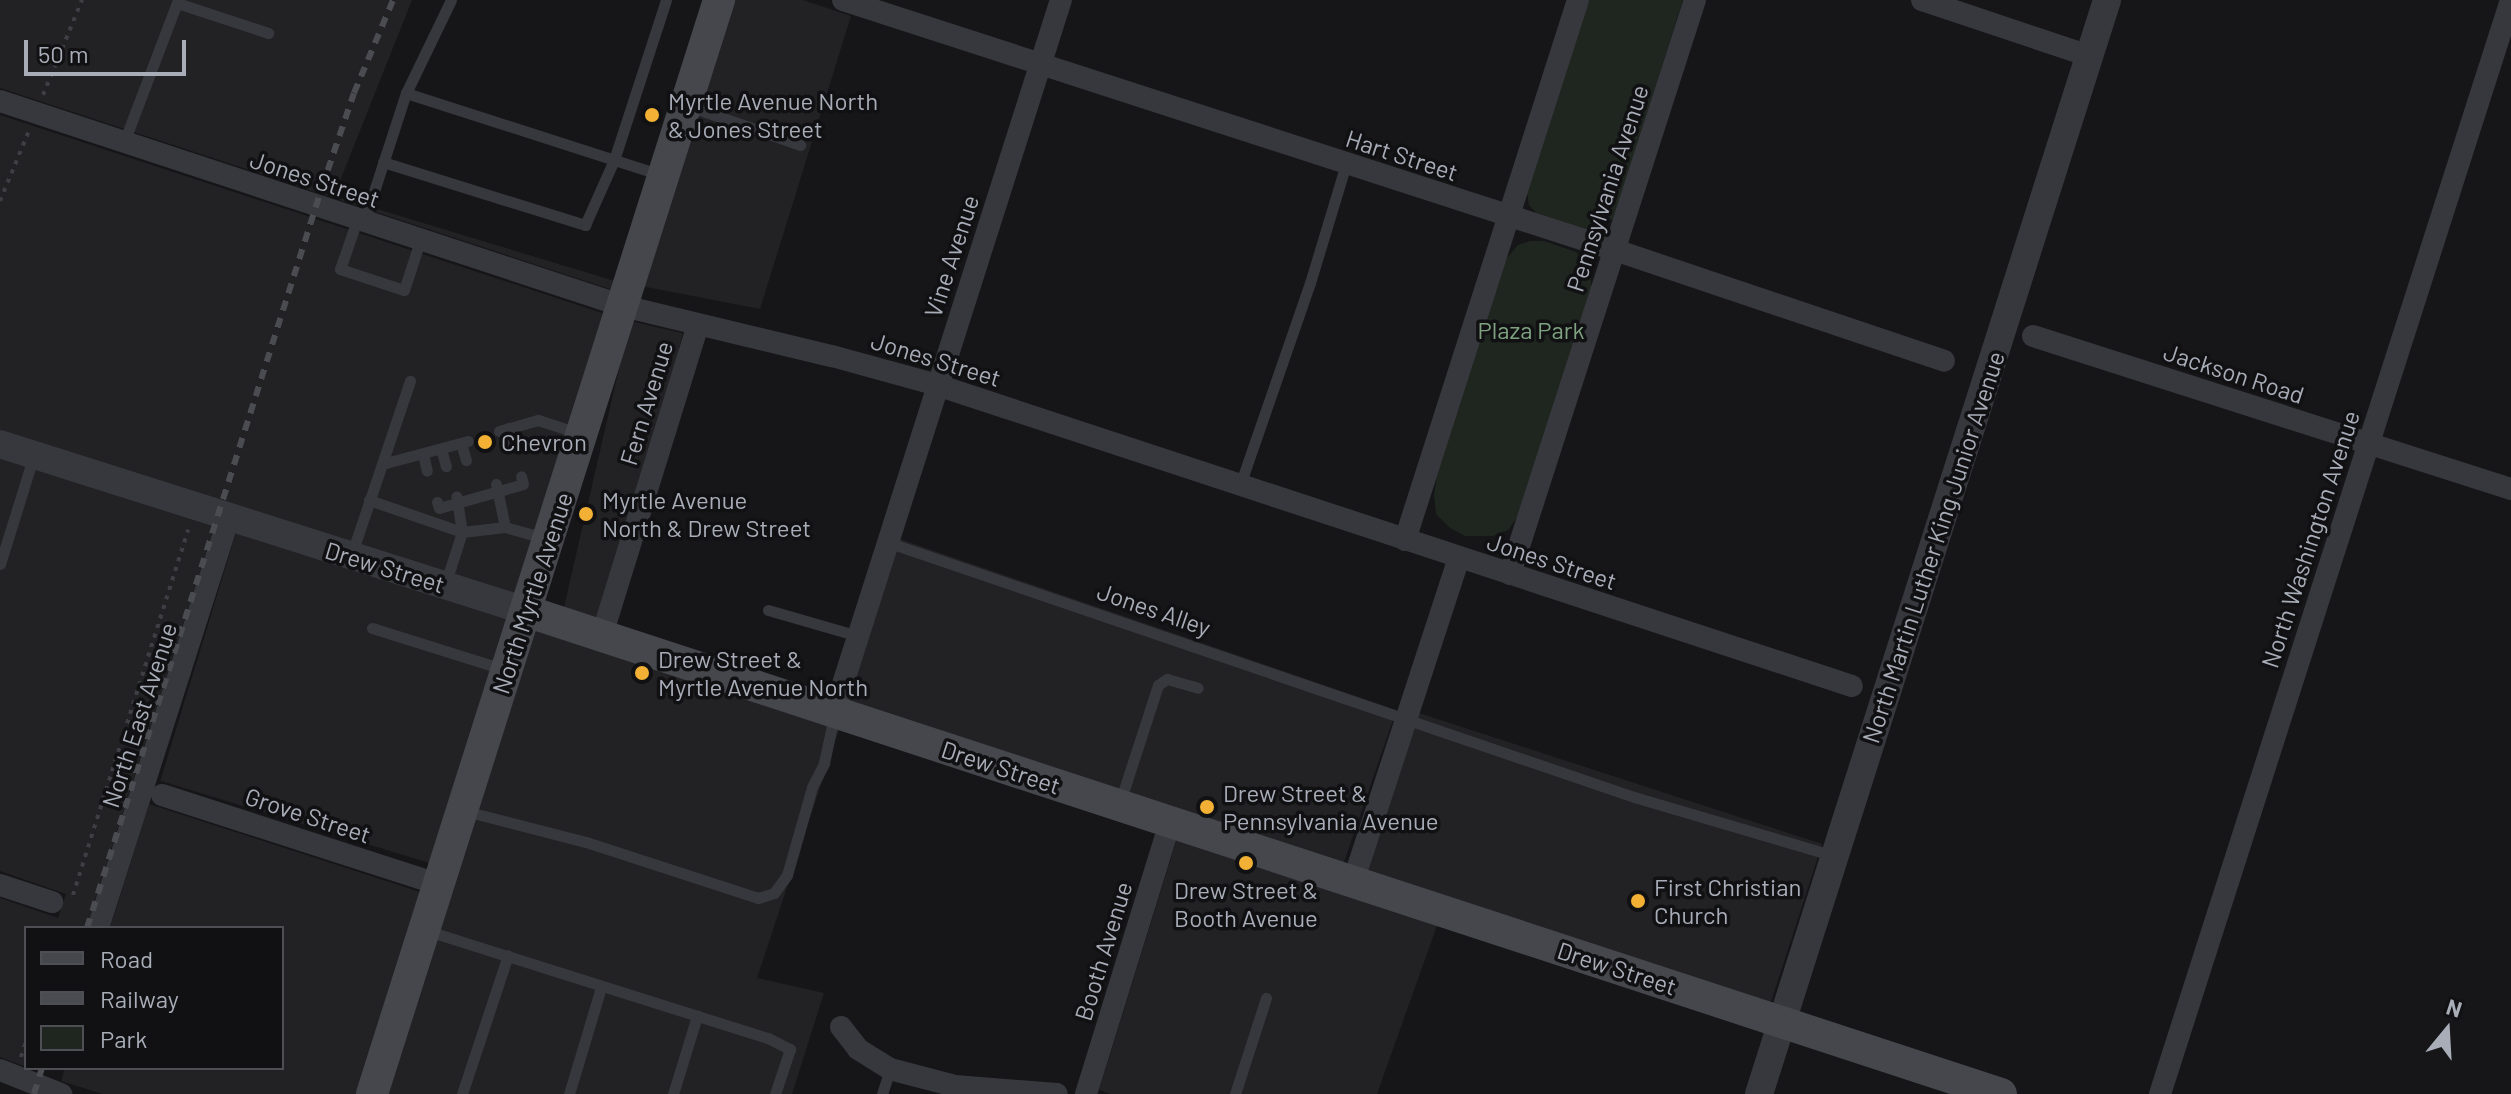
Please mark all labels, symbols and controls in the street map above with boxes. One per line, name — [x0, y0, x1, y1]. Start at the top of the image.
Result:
scale bar — [28, 24, 190, 74]
text: 50 m — [38, 39, 89, 68]
street label: Pennsylvania Avenue — [1560, 81, 1654, 295]
place label: Myrtle Avenue North & Jones Street — [668, 87, 878, 143]
marker: Myrtle Avenue North & Jones Street — [643, 106, 661, 124]
street label: Hart Street — [1342, 123, 1462, 187]
street label: Jones Street — [247, 145, 383, 213]
street label: Vine Avenue — [918, 191, 984, 321]
park label: Plaza Park — [1478, 316, 1584, 344]
street label: Jones Street — [868, 326, 1004, 392]
street label: Fern Avenue — [613, 337, 679, 469]
street label: Jackson Road — [2160, 337, 2308, 409]
street label: North Martin Luther King Junior Avenue — [1856, 347, 2010, 747]
street label: North Washington Avenue — [2255, 407, 2365, 671]
place label: Chevron — [501, 428, 587, 456]
marker: Chevron — [476, 433, 494, 451]
place label: Myrtle Avenue North & Drew Street — [602, 486, 811, 542]
street label: North Myrtle Avenue — [486, 489, 578, 697]
marker: Myrtle Avenue North & Drew Street — [577, 505, 595, 523]
street label: Jones Street — [1484, 527, 1620, 595]
street label: Drew Street — [322, 535, 448, 599]
street label: Jones Alley — [1094, 576, 1214, 642]
street label: North East Avenue — [95, 619, 183, 811]
place label: Drew Street & Myrtle Avenue North — [658, 645, 868, 701]
marker: Drew Street & Myrtle Avenue North — [633, 664, 651, 682]
street label: Drew Street — [938, 734, 1064, 800]
place label: Drew Street & Pennsylvania Avenue — [1223, 779, 1439, 835]
street label: Grove Street — [242, 781, 374, 849]
marker: Drew Street & Pennsylvania Avenue — [1198, 798, 1216, 816]
marker: Drew Street & Booth Avenue — [1237, 854, 1255, 872]
place label: First Christian Church — [1654, 873, 1801, 929]
place label: Drew Street & Booth Avenue — [1174, 876, 1318, 932]
street label: Booth Avenue — [1068, 878, 1138, 1024]
marker: First Christian Church — [1629, 892, 1647, 910]
legend — [24, 926, 284, 1070]
street label: Drew Street — [1554, 935, 1680, 1001]
text: Road — [100, 944, 153, 973]
text: Railway — [100, 984, 179, 1013]
north arrow — [2407, 990, 2487, 1070]
text: N — [2443, 993, 2465, 1022]
text: Park — [100, 1024, 147, 1053]

